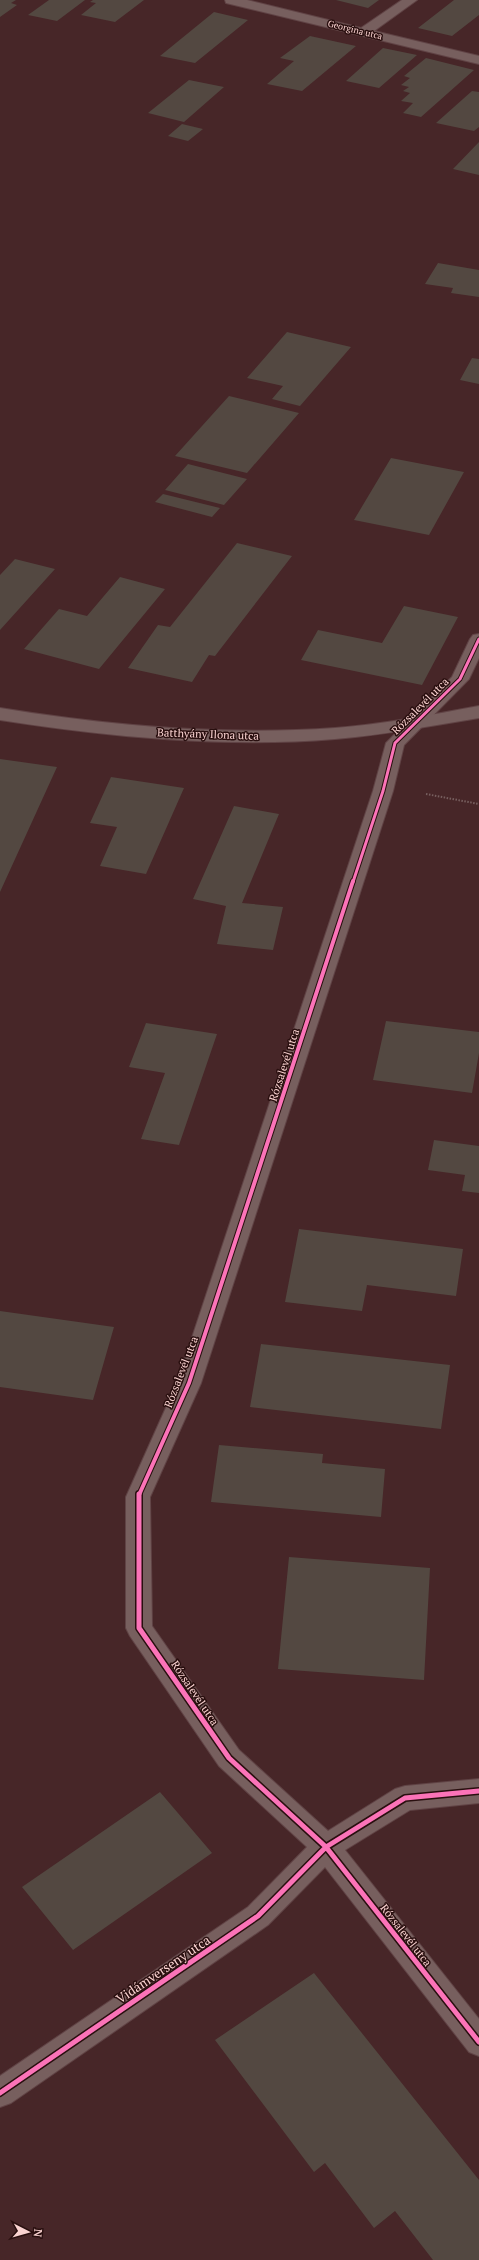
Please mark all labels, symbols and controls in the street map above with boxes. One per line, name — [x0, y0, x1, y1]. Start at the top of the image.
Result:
street label: Georgina utca — [326, 17, 384, 43]
street label: Rózsalevél utca — [389, 674, 452, 737]
street label: Batthyány Ilona utca — [157, 725, 260, 743]
street label: Rózsalevél utca — [266, 1027, 302, 1103]
street label: Rózsalevél utca — [161, 1334, 201, 1410]
street label: Rózsalevél utca — [168, 1658, 222, 1728]
street label: Rózsalevél utca — [377, 1901, 435, 1969]
street label: Vidámverseny utca — [112, 1930, 214, 2007]
north arrow — [8, 2212, 48, 2252]
text: N — [30, 2228, 45, 2239]

